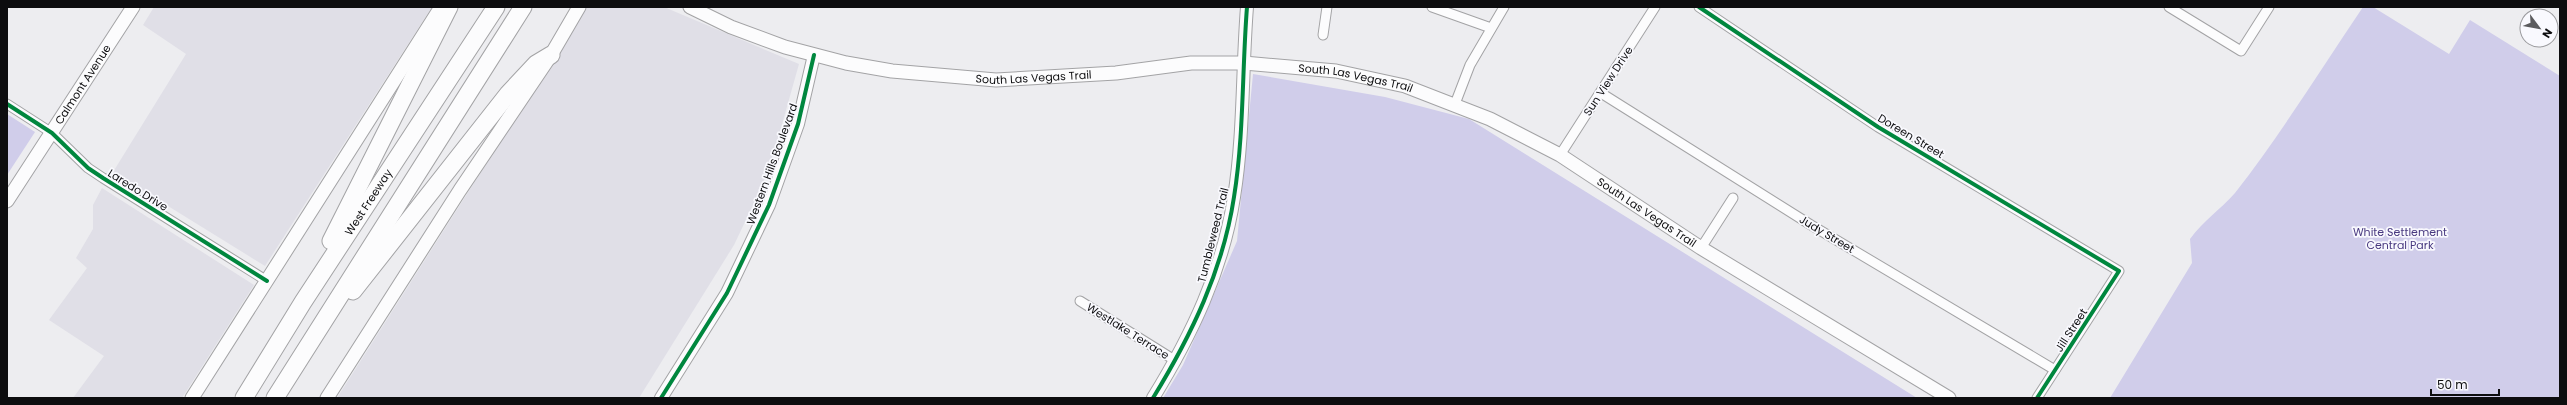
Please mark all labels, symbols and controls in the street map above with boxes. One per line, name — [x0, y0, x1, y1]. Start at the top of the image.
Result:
north arrow — [2519, 8, 2559, 48]
text: N — [2539, 26, 2556, 41]
street label: Calmont Avenue — [51, 41, 115, 128]
street label: Sun View Drive — [1580, 43, 1637, 119]
street label: South Las Vegas Trail — [1298, 60, 1415, 96]
street label: South Las Vegas Trail — [975, 66, 1092, 88]
street label: Western Hills Boulevard — [743, 101, 801, 227]
street label: Doreen Street — [1875, 110, 1947, 162]
street label: Laredo Drive — [105, 165, 171, 215]
street label: West Freeway — [341, 165, 396, 238]
street label: South Las Vegas Trail — [1594, 174, 1700, 251]
street label: Tumbleweed Trail — [1193, 186, 1233, 284]
street label: Judy Street — [1796, 211, 1858, 257]
park label: White Settlement Central Park — [2353, 224, 2447, 253]
street label: Westlake Terrace — [1084, 299, 1173, 363]
street label: Jill Street — [2051, 305, 2091, 355]
scale bar — [2431, 371, 2499, 397]
text: 50 m — [2437, 376, 2468, 393]

